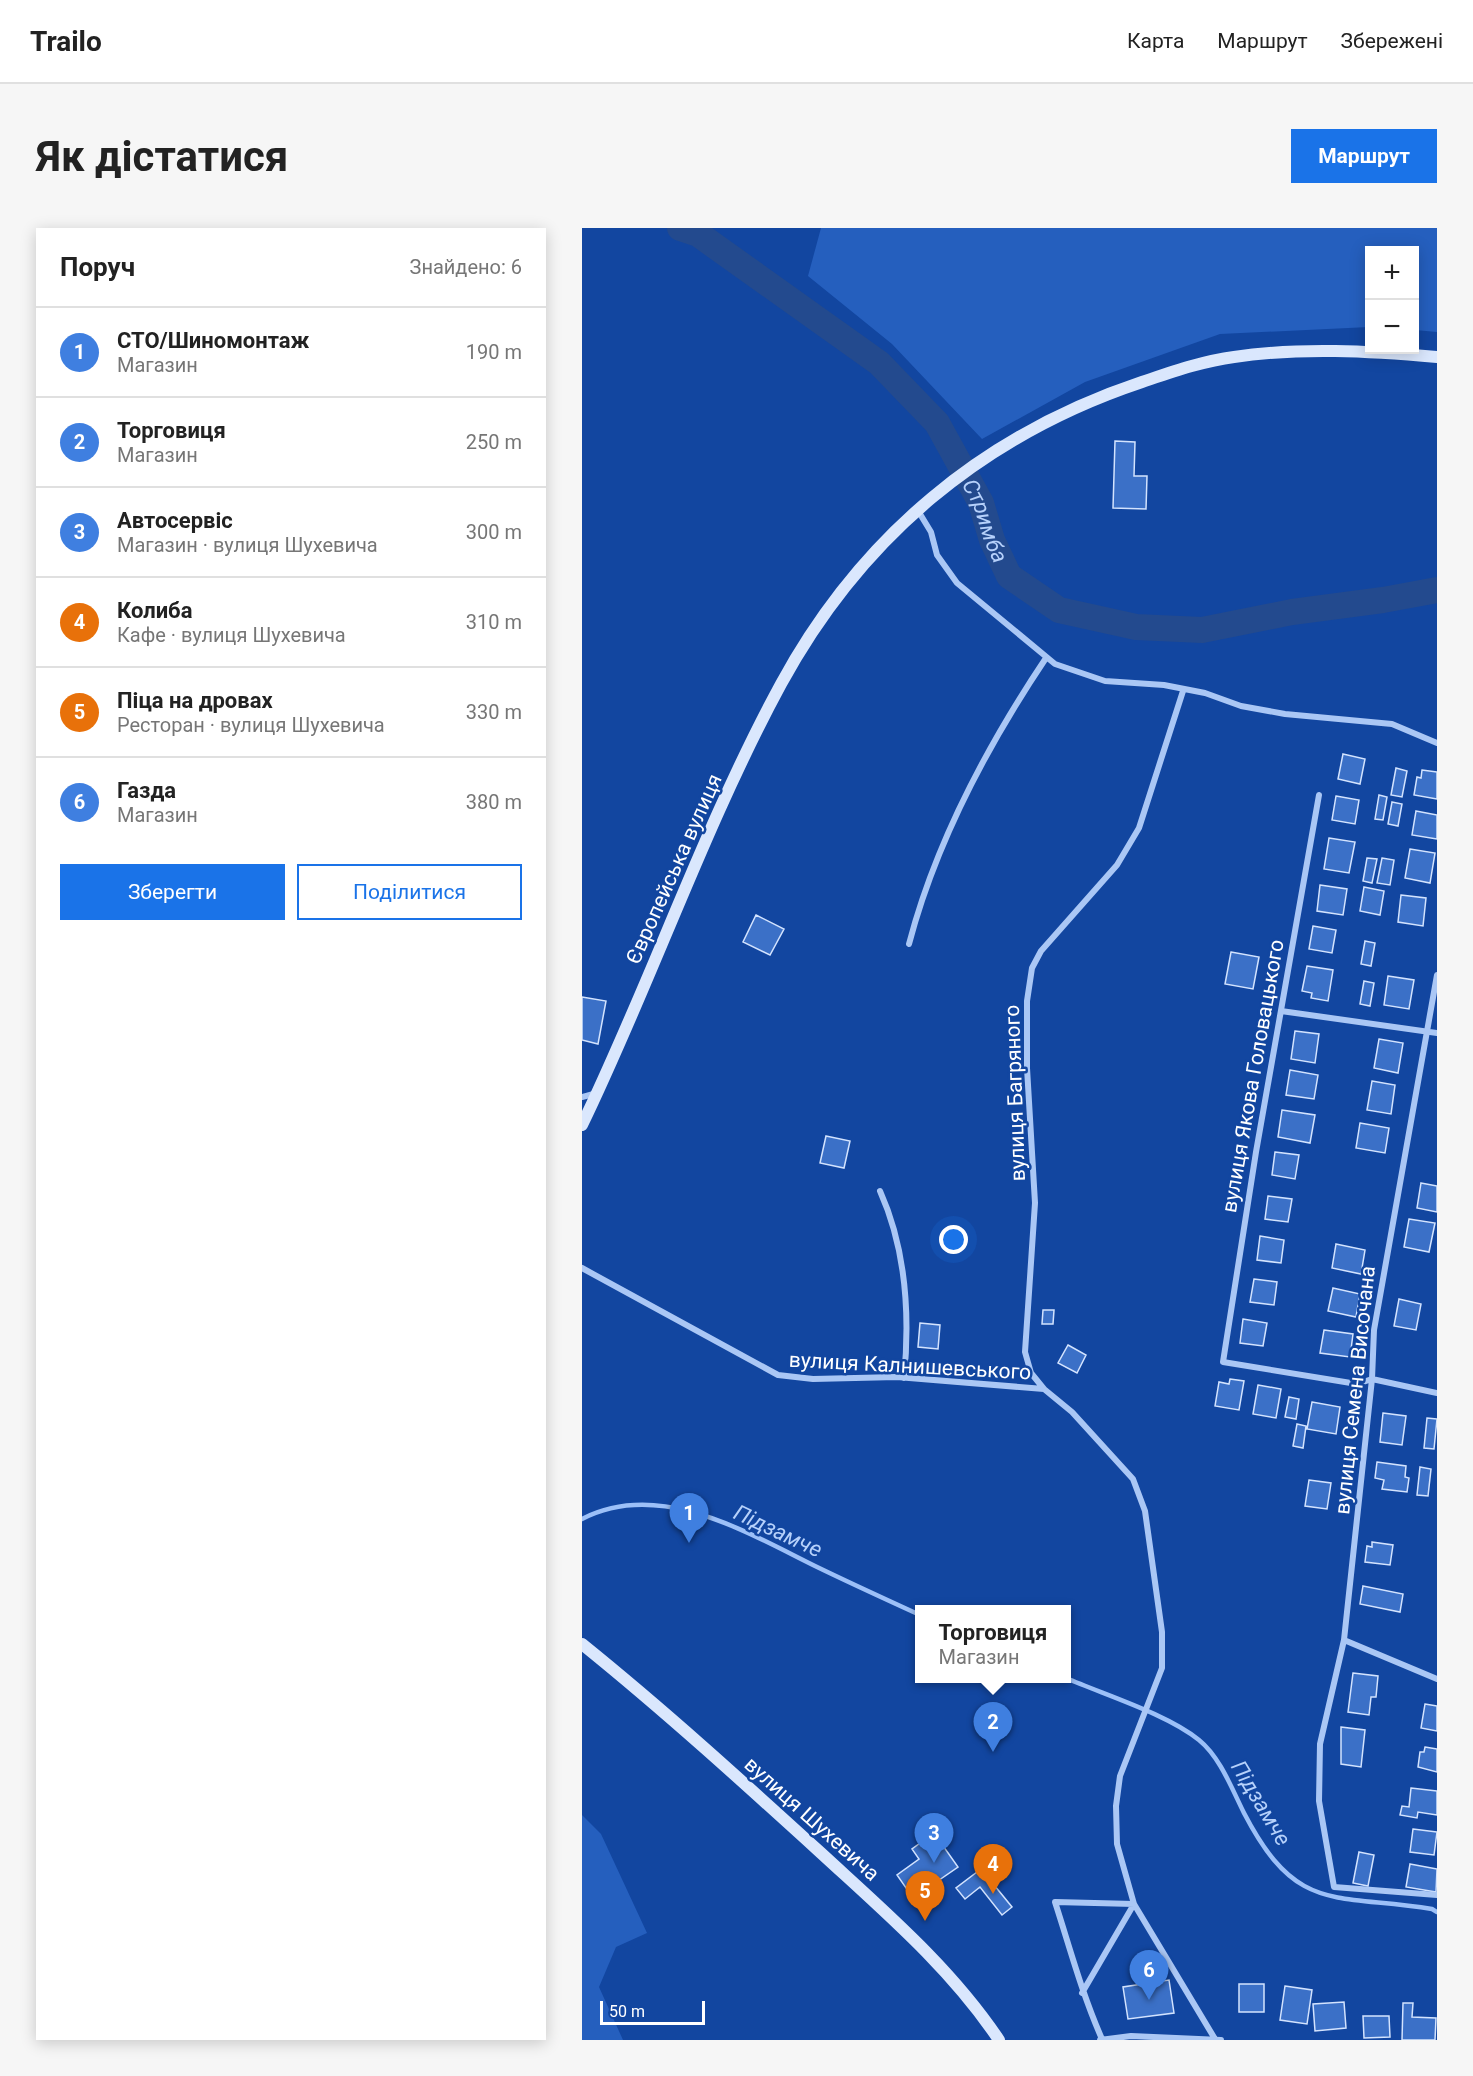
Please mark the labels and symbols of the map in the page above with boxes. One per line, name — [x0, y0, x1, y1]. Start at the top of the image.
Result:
water label: Стримба — [958, 474, 1013, 566]
street label: Європейська вулиця — [621, 770, 727, 968]
street label: вулиця Якова Головацького — [1217, 938, 1289, 1214]
street label: вулиця Багряного — [1000, 1004, 1030, 1182]
your location — [939, 1225, 968, 1254]
street label: вулиця Семена Височана — [1330, 1265, 1380, 1515]
street label: вулиця Калнишевського — [788, 1348, 1032, 1384]
pin: 1 — [670, 1494, 708, 1543]
water label: Підзамче — [730, 1500, 826, 1562]
pin: 2 — [974, 1702, 1012, 1752]
street label: вулиця Шухевича — [740, 1752, 884, 1886]
water label: Підзамче — [1226, 1756, 1296, 1850]
pin: 3 — [914, 1814, 954, 1863]
pin: 4 — [974, 1844, 1012, 1894]
pin: 5 — [906, 1872, 944, 1921]
pin: 6 — [1130, 1950, 1168, 2000]
scale bar — [600, 1998, 705, 2026]

